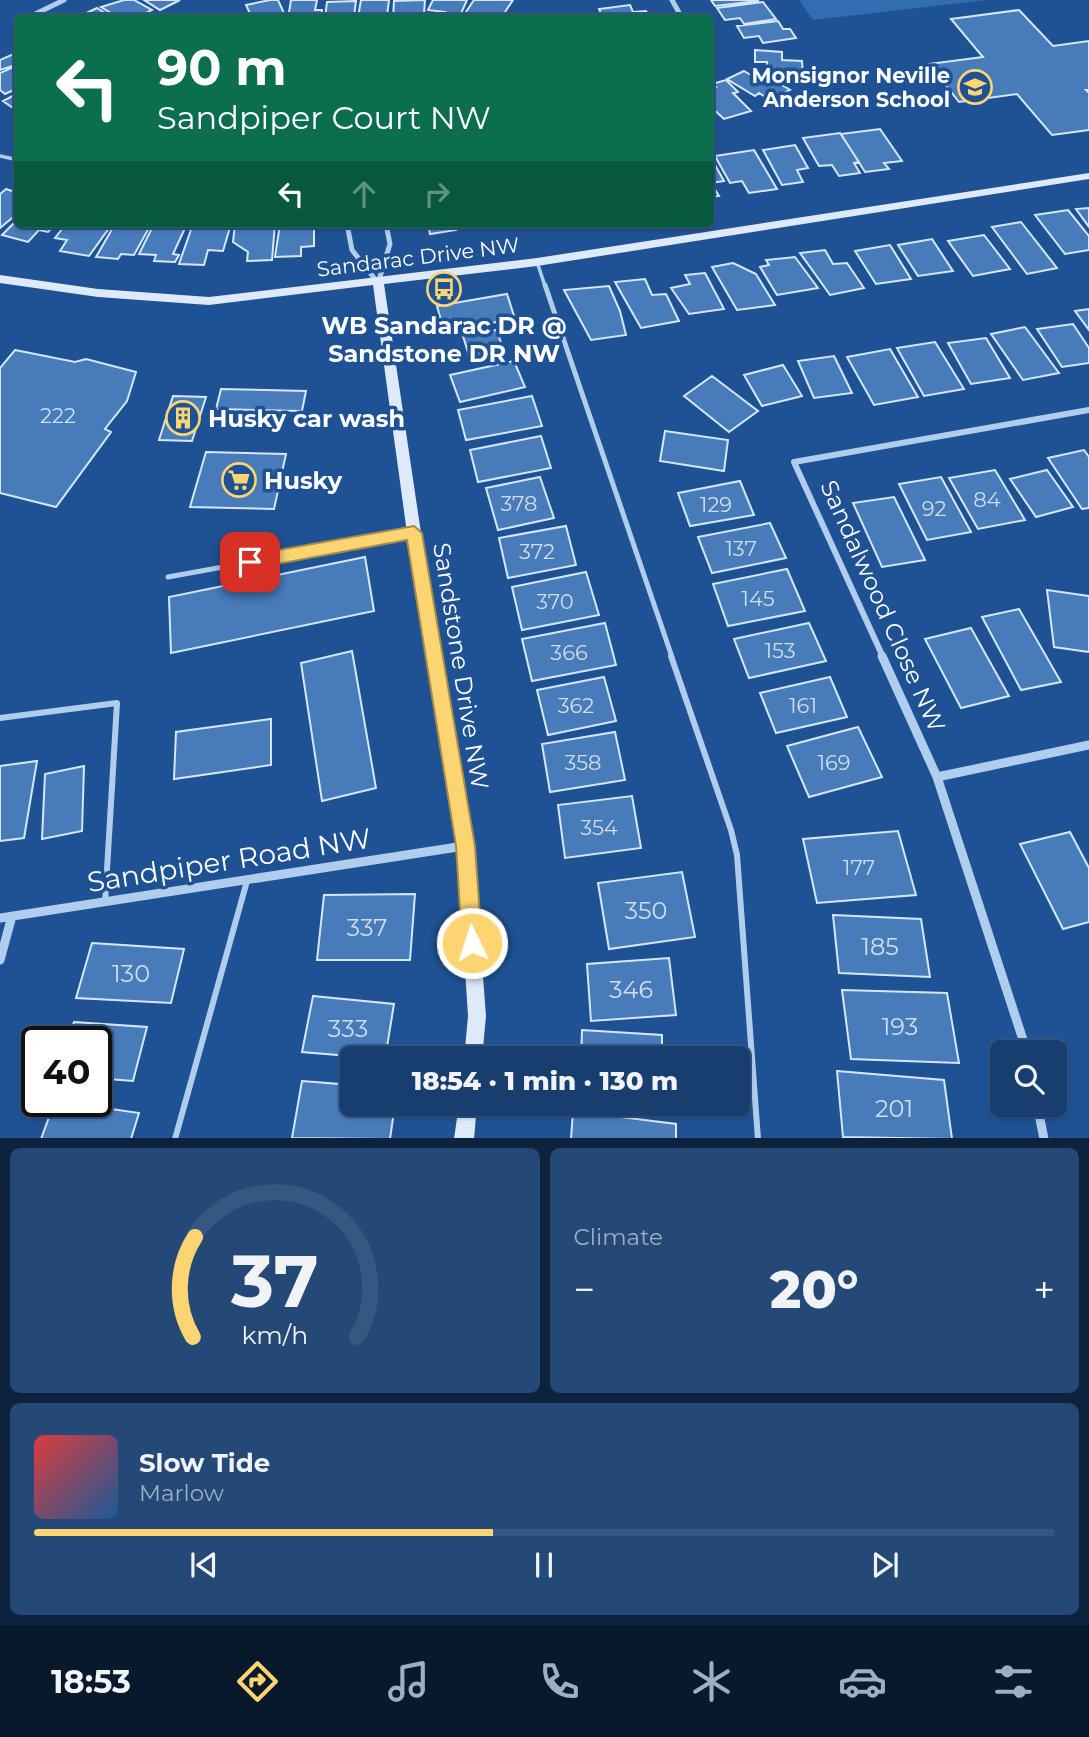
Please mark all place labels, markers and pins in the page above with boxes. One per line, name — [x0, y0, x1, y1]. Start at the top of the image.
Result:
place label: Monsignor Neville Anderson School — [751, 63, 950, 112]
school or university icon: Monsignor Neville Anderson School — [956, 68, 994, 106]
bus stop icon: WB Sandarac DR @ Sandstone DR NW — [425, 270, 463, 308]
place label: WB Sandarac DR @ Sandstone DR NW — [321, 311, 567, 368]
building icon: Husky car wash — [164, 399, 202, 437]
place label: Husky car wash — [208, 404, 405, 433]
supermarket icon: Husky — [220, 461, 258, 499]
place label: Husky — [264, 466, 343, 495]
pin — [220, 532, 280, 592]

